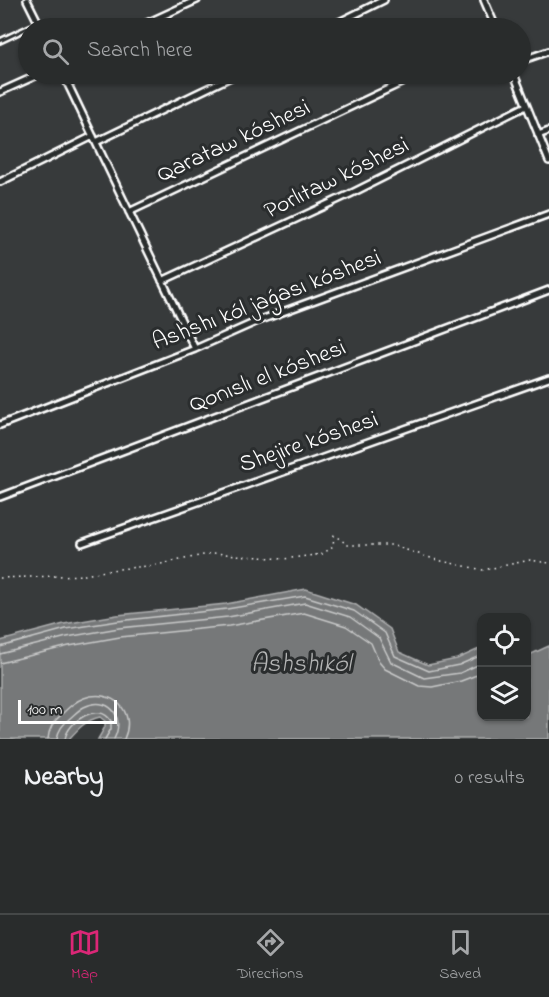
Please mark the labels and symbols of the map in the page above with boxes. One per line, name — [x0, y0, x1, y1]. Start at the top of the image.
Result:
street label: Qarataw kóshesi — [152, 91, 316, 193]
street label: Porlıtaw kóshesi — [259, 129, 415, 229]
street label: Ashshı kól jaǵası kóshesi — [147, 241, 387, 361]
street label: Qonıslı el kóshesi — [185, 331, 351, 423]
street label: Shejire kóshesi — [235, 403, 383, 483]
water label: Ashshıkól — [251, 646, 354, 684]
scale bar — [18, 697, 117, 724]

